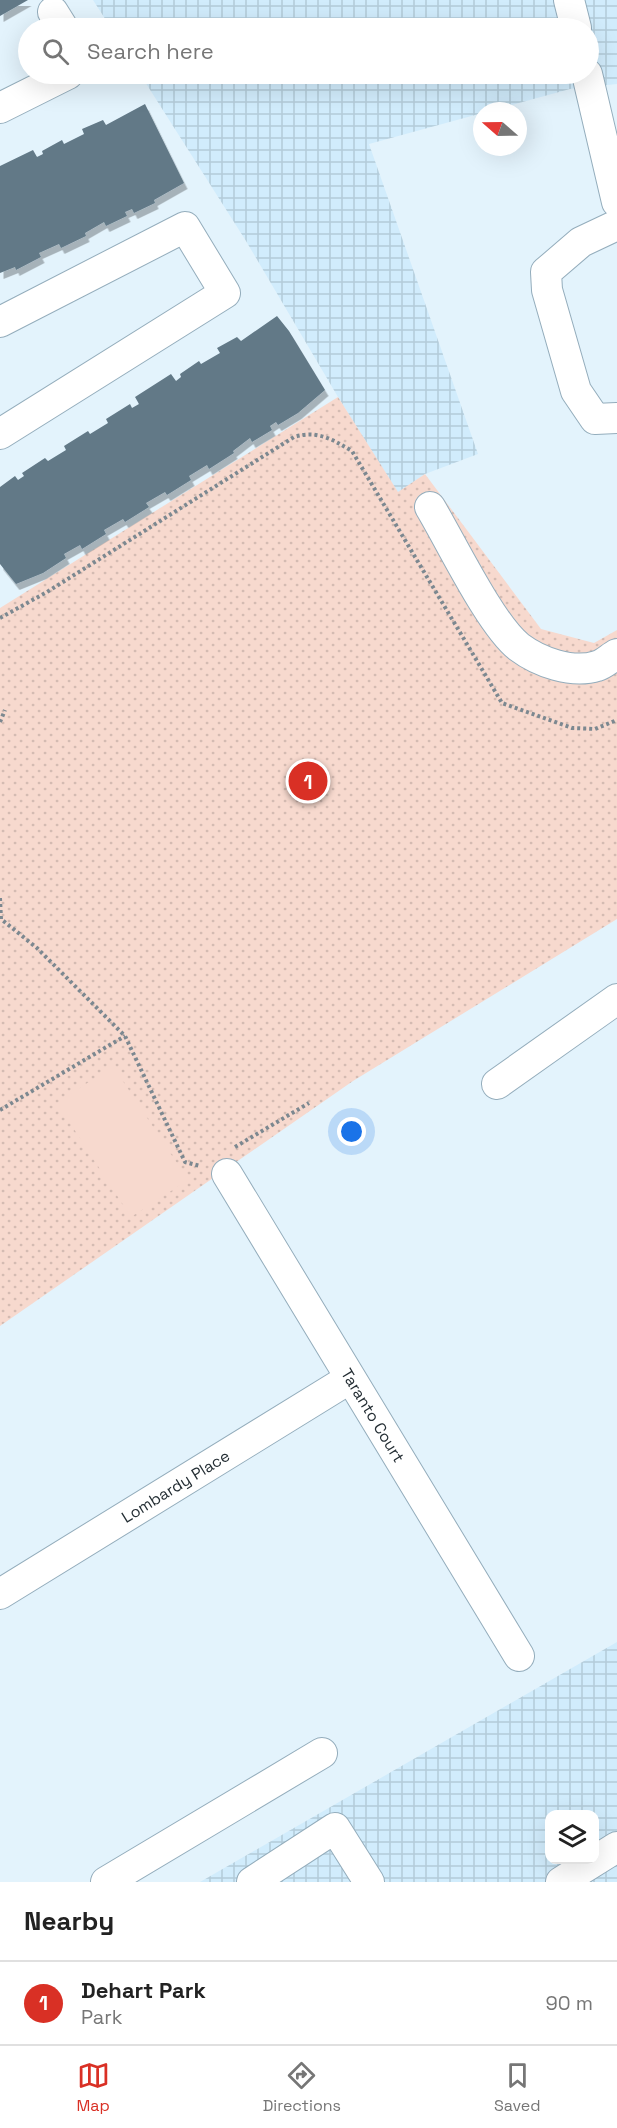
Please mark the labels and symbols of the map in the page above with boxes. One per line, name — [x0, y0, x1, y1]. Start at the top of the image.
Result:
north arrow — [473, 102, 527, 156]
pin: 1 — [288, 758, 328, 804]
your location — [337, 1117, 366, 1146]
street label: Taranto Court — [337, 1364, 410, 1466]
street label: Lombardy Place — [117, 1445, 233, 1527]

